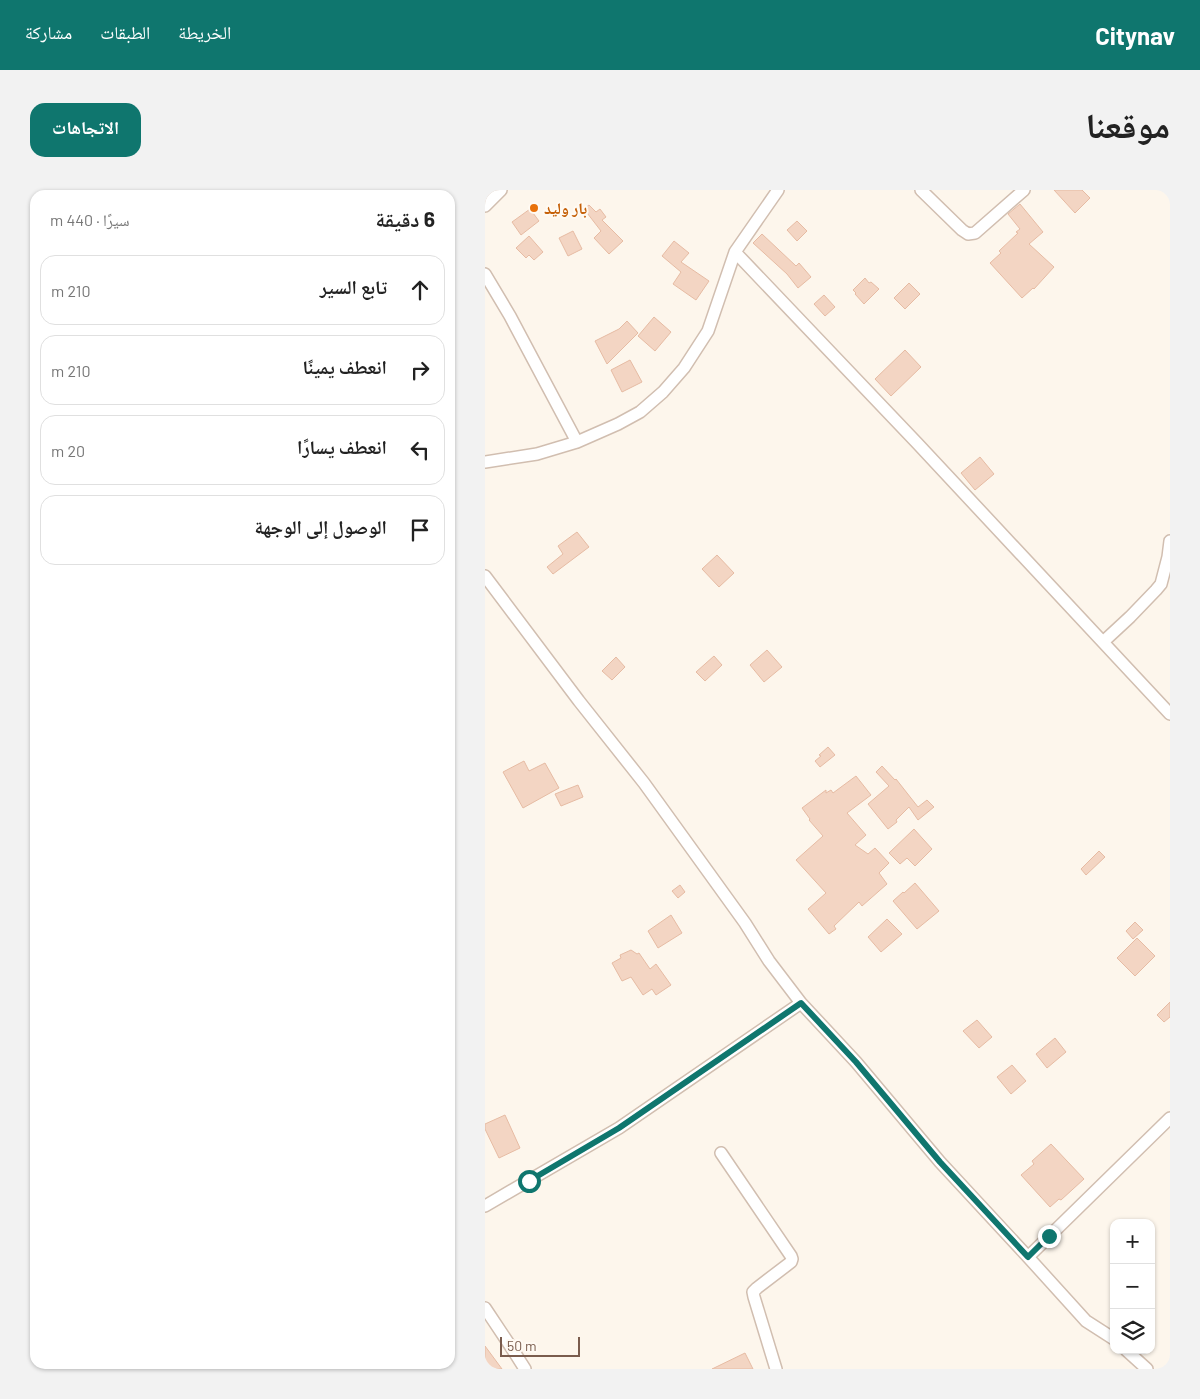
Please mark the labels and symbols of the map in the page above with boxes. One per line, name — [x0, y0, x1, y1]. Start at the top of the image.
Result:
place label: بار وليد — [544, 198, 587, 218]
marker: بار وليد — [528, 202, 540, 214]
route start — [518, 1170, 541, 1193]
route end — [1038, 1225, 1061, 1248]
scale bar — [500, 1334, 580, 1357]

